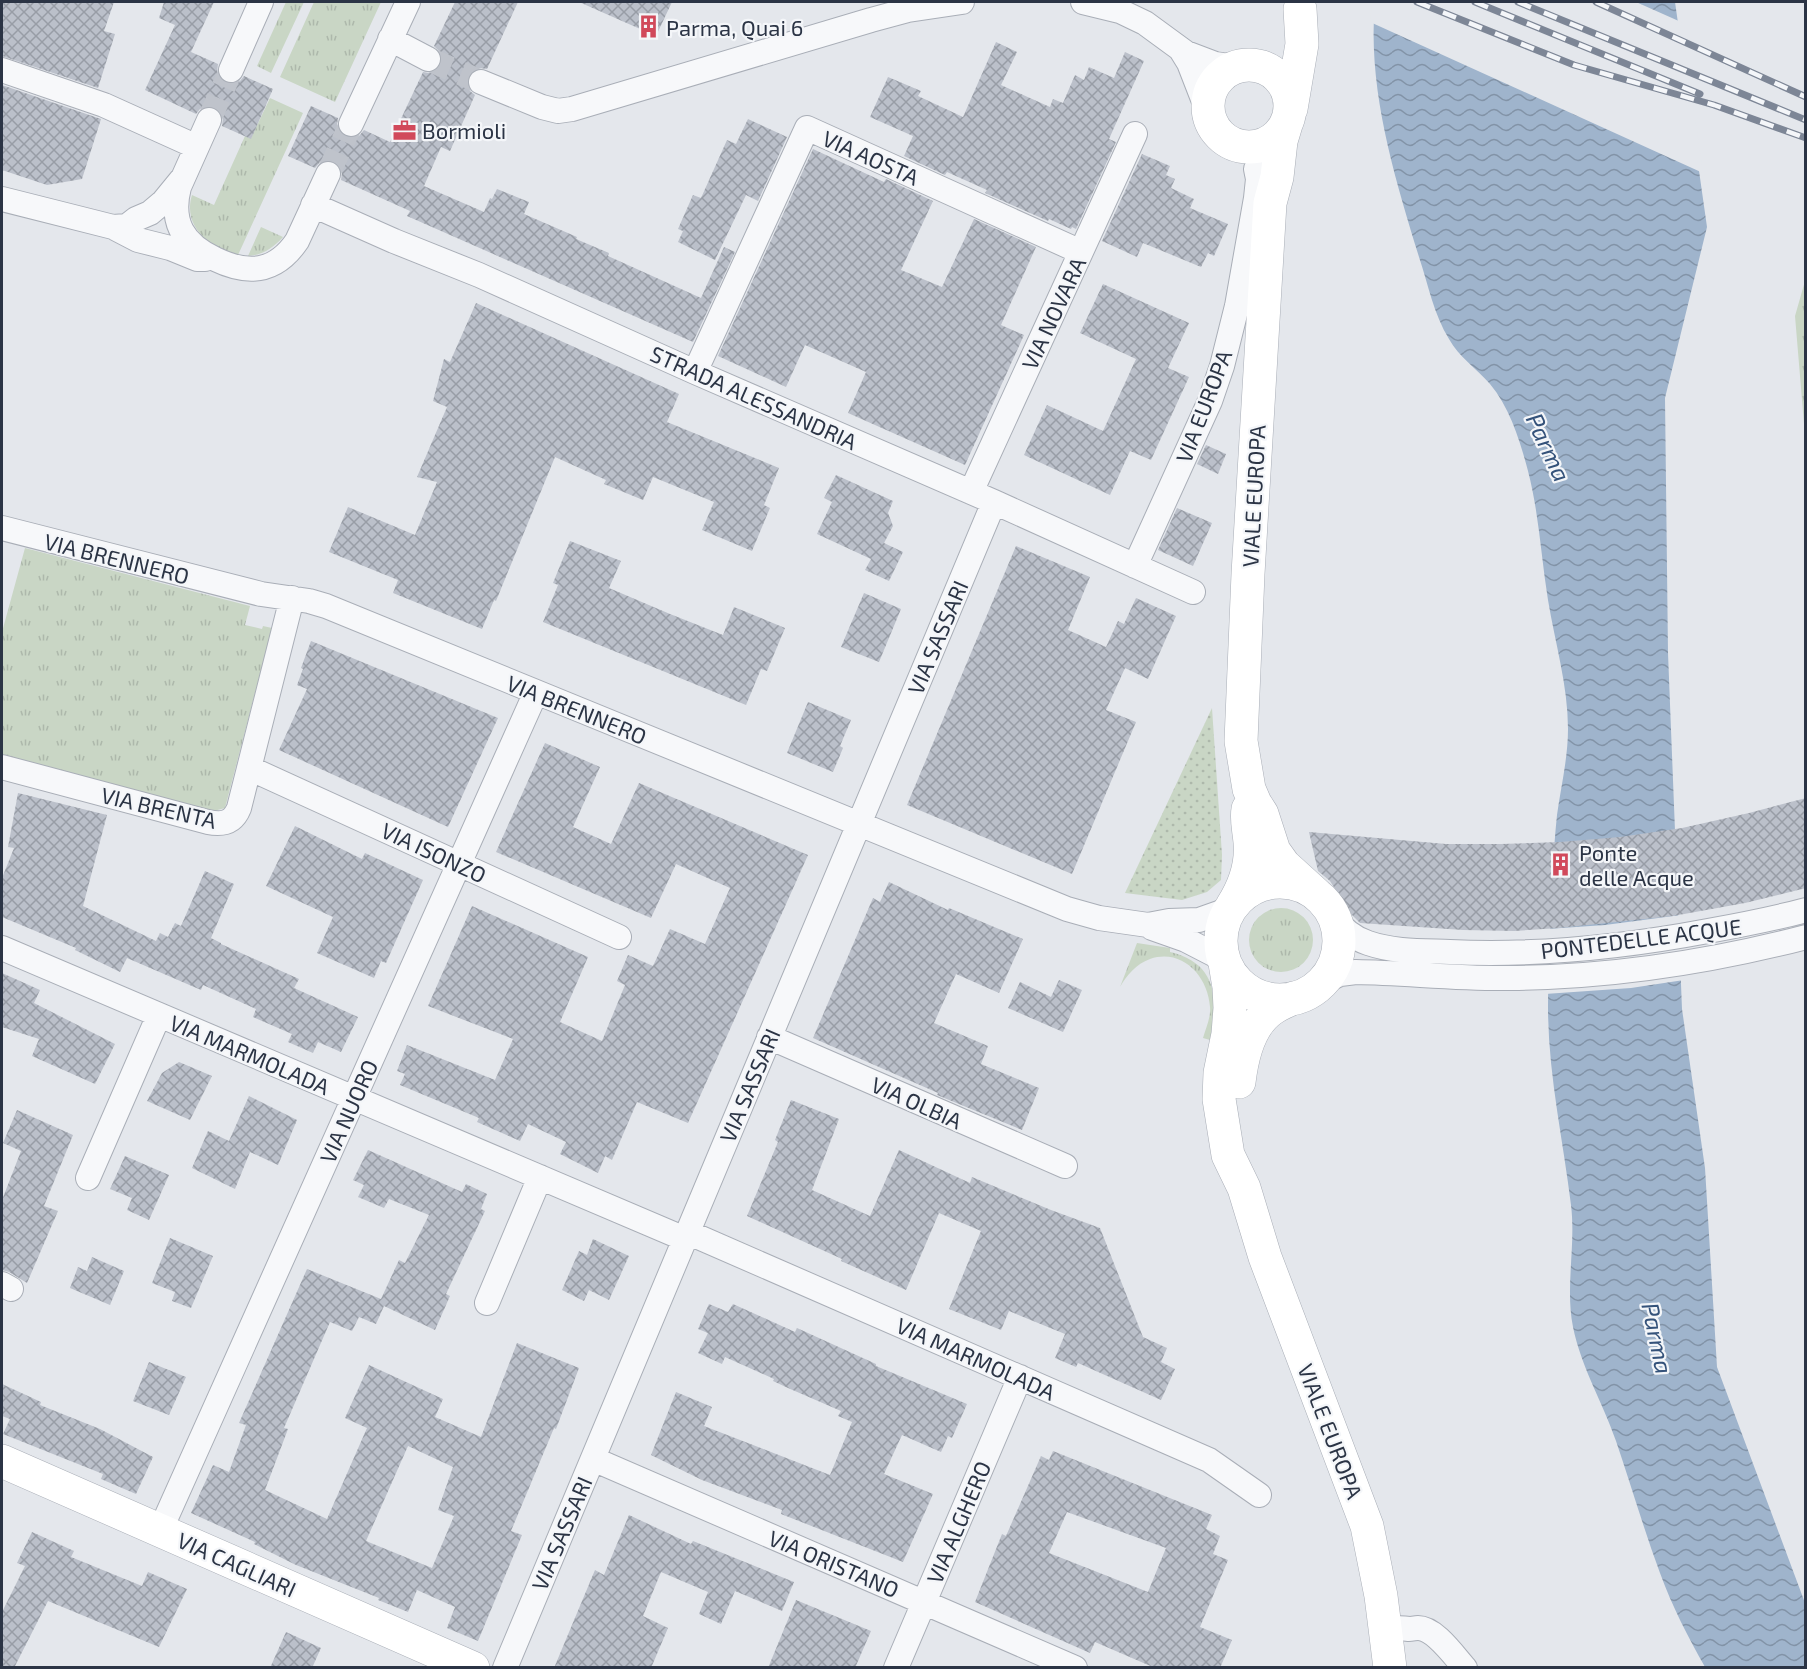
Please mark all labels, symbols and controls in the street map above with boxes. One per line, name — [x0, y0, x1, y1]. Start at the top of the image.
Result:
building icon: Parma, Quai 6 — [635, 14, 661, 40]
place label: Parma, Quai 6 — [666, 14, 803, 41]
office icon: Bormioli — [391, 117, 417, 143]
place label: Bormioli — [422, 117, 506, 143]
street label: VIA AOSTA — [819, 124, 923, 190]
street label: VIA NOVARA — [1016, 252, 1090, 373]
street label: STRADA ALESSANDRIA — [647, 340, 862, 454]
street label: VIA EUROPA — [1170, 346, 1236, 466]
water label: Parma — [1521, 408, 1577, 486]
street label: VIALE EUROPA — [1236, 424, 1270, 568]
street label: VIA BRENNERO — [42, 527, 192, 589]
street label: VIA SASSARI — [901, 576, 973, 698]
street label: VIA BRENNERO — [503, 669, 651, 749]
street label: VIA BRENTA — [99, 781, 219, 833]
street label: VIA ISONZO — [377, 816, 491, 888]
place label: Ponte delle Acque — [1579, 839, 1694, 890]
building icon: Ponte delle Acque — [1548, 852, 1574, 878]
street label: PONTEDELLE ACQUE — [1539, 913, 1743, 964]
street label: VIA MARMOLADA — [166, 1009, 334, 1099]
street label: VIA SASSARI — [713, 1024, 785, 1146]
street label: VIA NUORO — [314, 1055, 382, 1167]
street label: VIA OLBIA — [868, 1071, 967, 1134]
water label: Parma — [1636, 1300, 1680, 1376]
street label: VIA MARMOLADA — [893, 1311, 1060, 1405]
street label: VIALE EUROPA — [1293, 1360, 1369, 1502]
street label: VIA ALGHERO — [921, 1457, 995, 1587]
street label: VIA SASSARI — [525, 1472, 597, 1594]
street label: VIA ORISTANO — [765, 1524, 903, 1602]
street label: VIA CAGLIARI — [174, 1526, 300, 1602]

